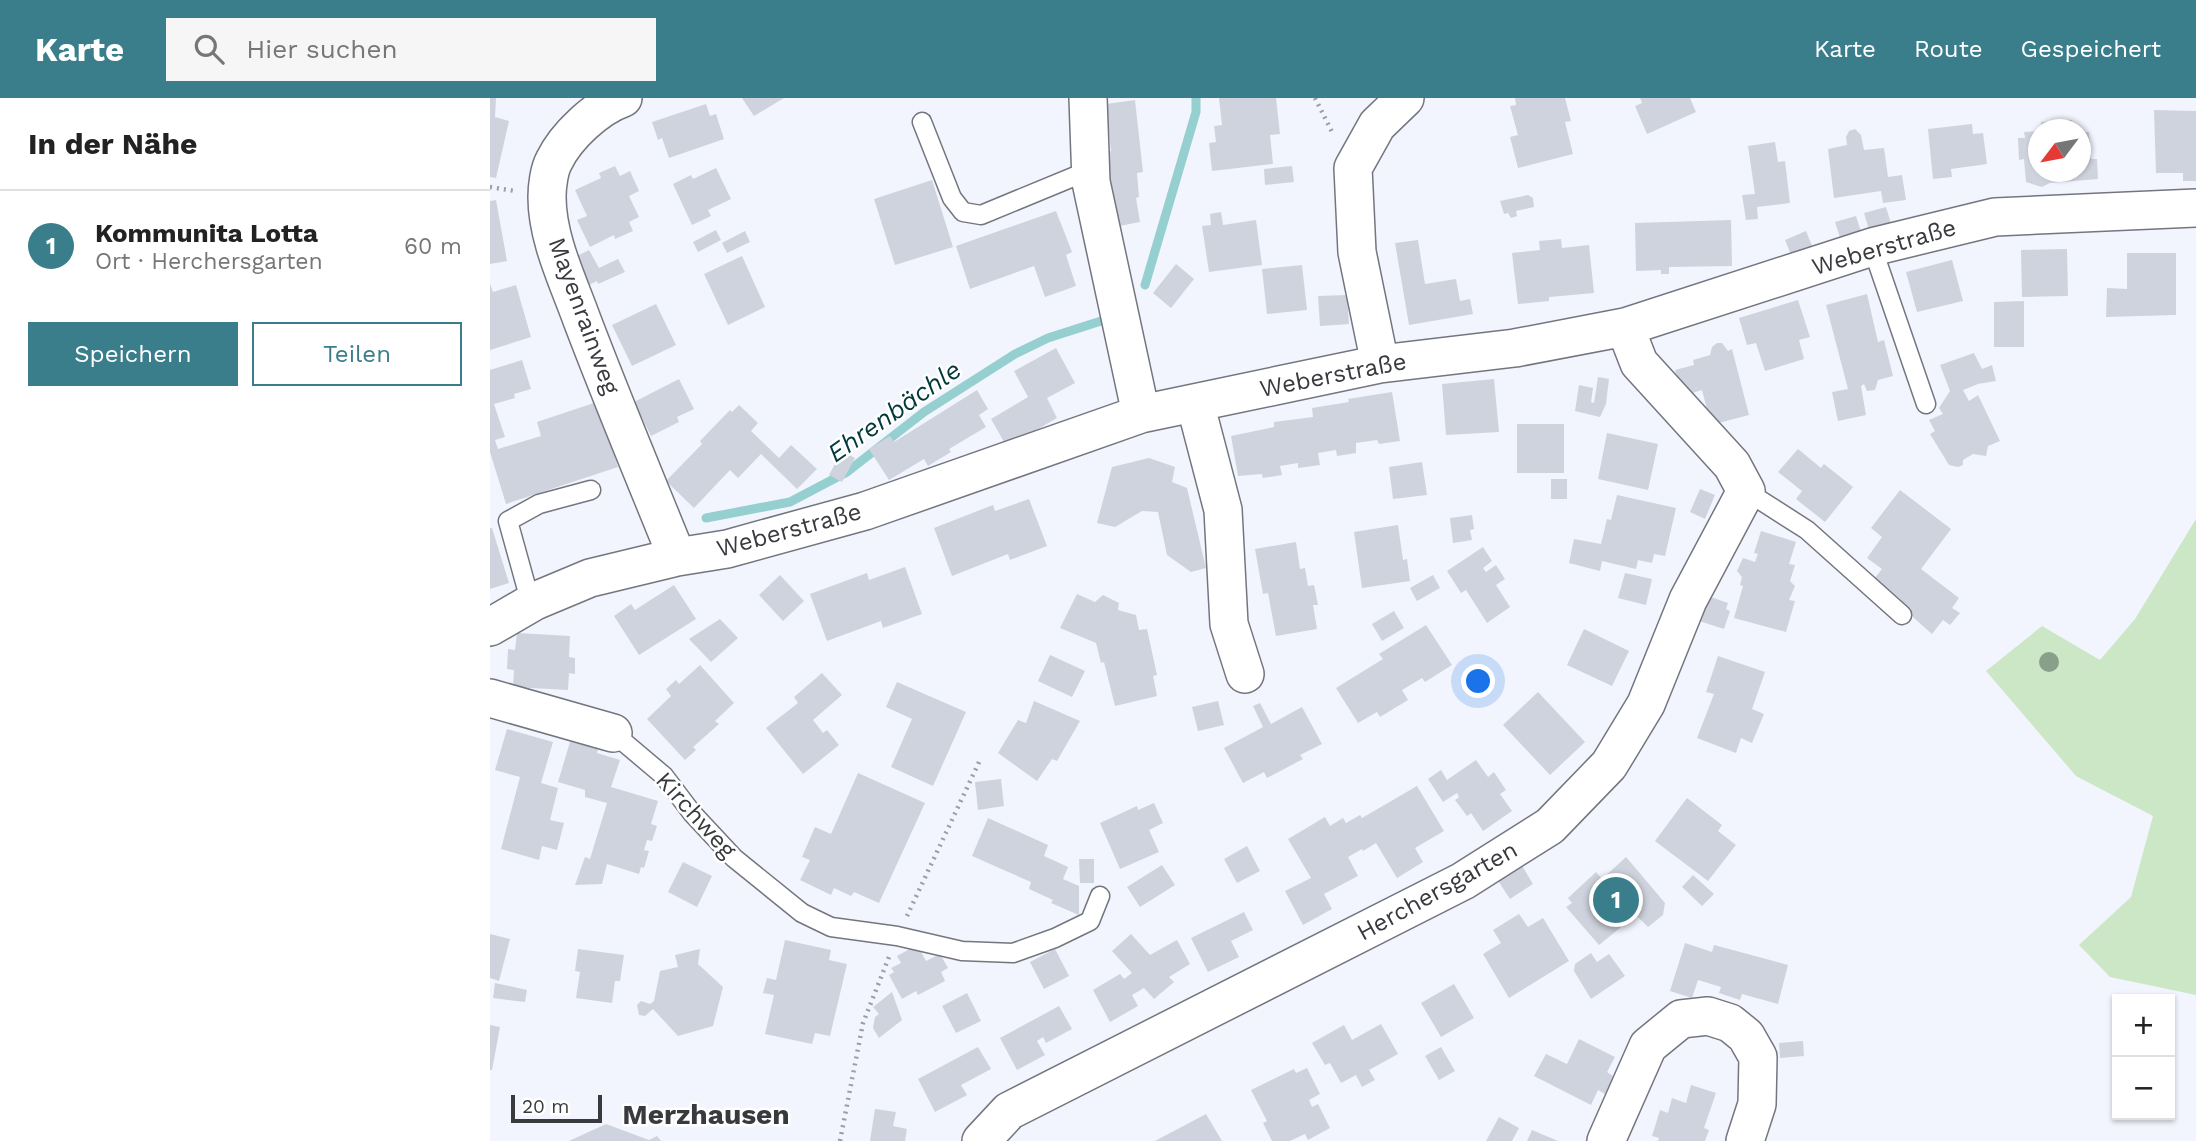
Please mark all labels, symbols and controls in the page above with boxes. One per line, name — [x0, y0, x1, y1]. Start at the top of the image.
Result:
search box — [166, 18, 656, 81]
text: Karte — [35, 30, 124, 69]
icon: search — [190, 30, 228, 68]
text: Hier suchen — [246, 34, 398, 64]
text: Karte — [1814, 35, 1876, 63]
text: Route — [1914, 35, 1983, 63]
text: Gespeichert — [2021, 35, 2161, 63]
north arrow — [2028, 119, 2091, 182]
text: In der Nähe — [28, 126, 197, 161]
street label: Weberstraße — [1809, 213, 1959, 281]
text: Kommunita Lotta — [95, 218, 318, 248]
text: 1 — [46, 233, 56, 260]
text: 60 m — [404, 233, 462, 260]
street label: Mayenrainweg — [543, 234, 625, 398]
text: Ort · Herchersgarten — [95, 248, 323, 275]
button: Speichern — [28, 322, 238, 386]
button: Teilen — [252, 322, 462, 386]
street label: Weberstraße — [1257, 347, 1409, 403]
water label: Ehrenbächle — [821, 354, 967, 468]
street label: Weberstraße — [714, 497, 864, 563]
your location — [1461, 664, 1495, 698]
street label: Kirchweg — [650, 766, 742, 864]
street label: Herchersgarten — [1352, 835, 1522, 947]
pin: 1 — [1593, 874, 1639, 926]
map controls — [2112, 994, 2175, 1120]
button: + — [2112, 994, 2175, 1057]
button: − — [2112, 1057, 2175, 1120]
scale bar — [511, 1092, 602, 1124]
text: 20 m — [522, 1095, 569, 1118]
district label: Merzhausen — [622, 1098, 790, 1131]

